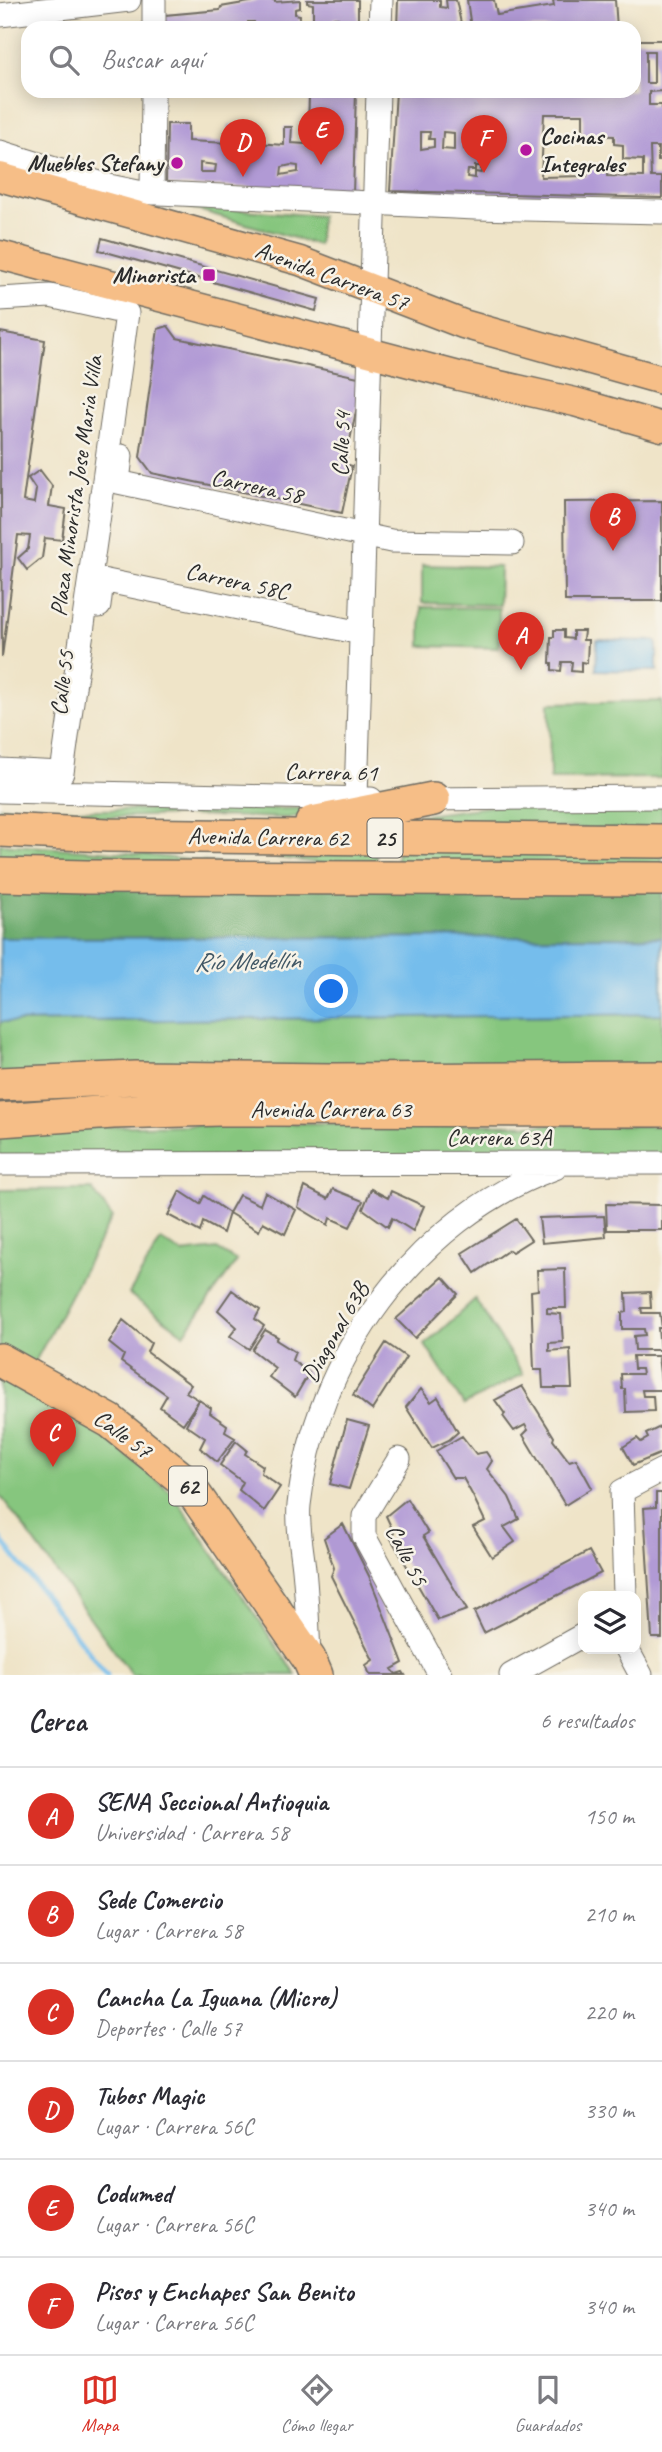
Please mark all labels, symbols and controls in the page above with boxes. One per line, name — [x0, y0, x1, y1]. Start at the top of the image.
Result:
search box — [21, 21, 641, 98]
icon: search — [45, 41, 83, 79]
text: Buscar aquí — [101, 43, 203, 76]
pin: E — [298, 107, 344, 165]
pin: F — [461, 115, 507, 173]
pin: D — [220, 119, 266, 177]
place label: Cocinas Integrales — [540, 121, 627, 179]
marker: Cocinas Integrales — [518, 142, 534, 158]
place label: Muebles Stefany — [27, 148, 166, 178]
marker: Muebles Stefany — [169, 155, 185, 171]
street label: Avenida Carrera 57 — [251, 234, 414, 318]
place label: Minorista — [112, 260, 197, 290]
marker: Minorista — [201, 267, 217, 283]
street label: Plaza Minorista Jose Maria Villa — [43, 352, 109, 618]
street label: Calle 54 — [325, 409, 357, 477]
street label: Carrera 58 — [208, 462, 308, 511]
pin: B — [590, 493, 636, 551]
street label: Carrera 58C — [183, 556, 294, 607]
pin: A — [498, 612, 544, 670]
street label: Calle 55 — [43, 648, 81, 717]
street label: Carrera 61 — [284, 756, 379, 788]
road number: 25 — [368, 818, 402, 858]
street label: Avenida Carrera 62 — [187, 821, 351, 853]
water label: Río Medellín — [194, 944, 302, 978]
your location — [314, 974, 348, 1008]
street label: Avenida Carrera 63 — [251, 1094, 414, 1124]
street label: Carrera 63A — [447, 1122, 552, 1152]
street label: Diagonal 63B — [294, 1275, 376, 1387]
street label: Calle 57 — [88, 1403, 159, 1466]
pin: C — [30, 1409, 76, 1467]
road number: 62 — [169, 1466, 207, 1506]
street label: Calle 55 — [379, 1519, 436, 1592]
map controls — [578, 1591, 641, 1654]
button: layers — [578, 1591, 641, 1654]
text: Cerca — [28, 1702, 86, 1740]
text: 6 resultados — [540, 1706, 634, 1735]
text: SENA Seccional Antioquia — [95, 1785, 328, 1818]
text: A — [45, 1802, 57, 1831]
text: 150 m — [585, 1802, 634, 1831]
text: Universidad · Carrera 58 — [95, 1818, 289, 1847]
text: Sede Comercio — [95, 1883, 222, 1916]
text: B — [45, 1900, 57, 1929]
text: 210 m — [585, 1900, 634, 1929]
text: Lugar · Carrera 58 — [95, 1916, 242, 1945]
text: Cancha La Iguana (Micro) — [95, 1981, 337, 2014]
text: C — [46, 1998, 56, 2027]
text: 220 m — [585, 1998, 634, 2027]
text: Deportes · Calle 57 — [95, 2014, 242, 2043]
text: Tubos Magic — [95, 2079, 204, 2112]
text: D — [44, 2096, 58, 2125]
text: 330 m — [585, 2096, 634, 2125]
text: Lugar · Carrera 56C — [95, 2112, 253, 2141]
text: Codumed — [95, 2177, 172, 2210]
text: E — [45, 2194, 57, 2223]
text: 340 m — [585, 2194, 634, 2223]
text: Lugar · Carrera 56C — [95, 2210, 253, 2239]
text: Pisos y Enchapes San Benito — [95, 2275, 354, 2308]
text: F — [46, 2292, 56, 2321]
text: 340 m — [585, 2292, 634, 2321]
text: Lugar · Carrera 56C — [95, 2308, 253, 2337]
tab: Mapa — [81, 2371, 119, 2437]
tab: Cómo llegar — [281, 2371, 353, 2437]
tab: Guardados — [514, 2371, 581, 2437]

